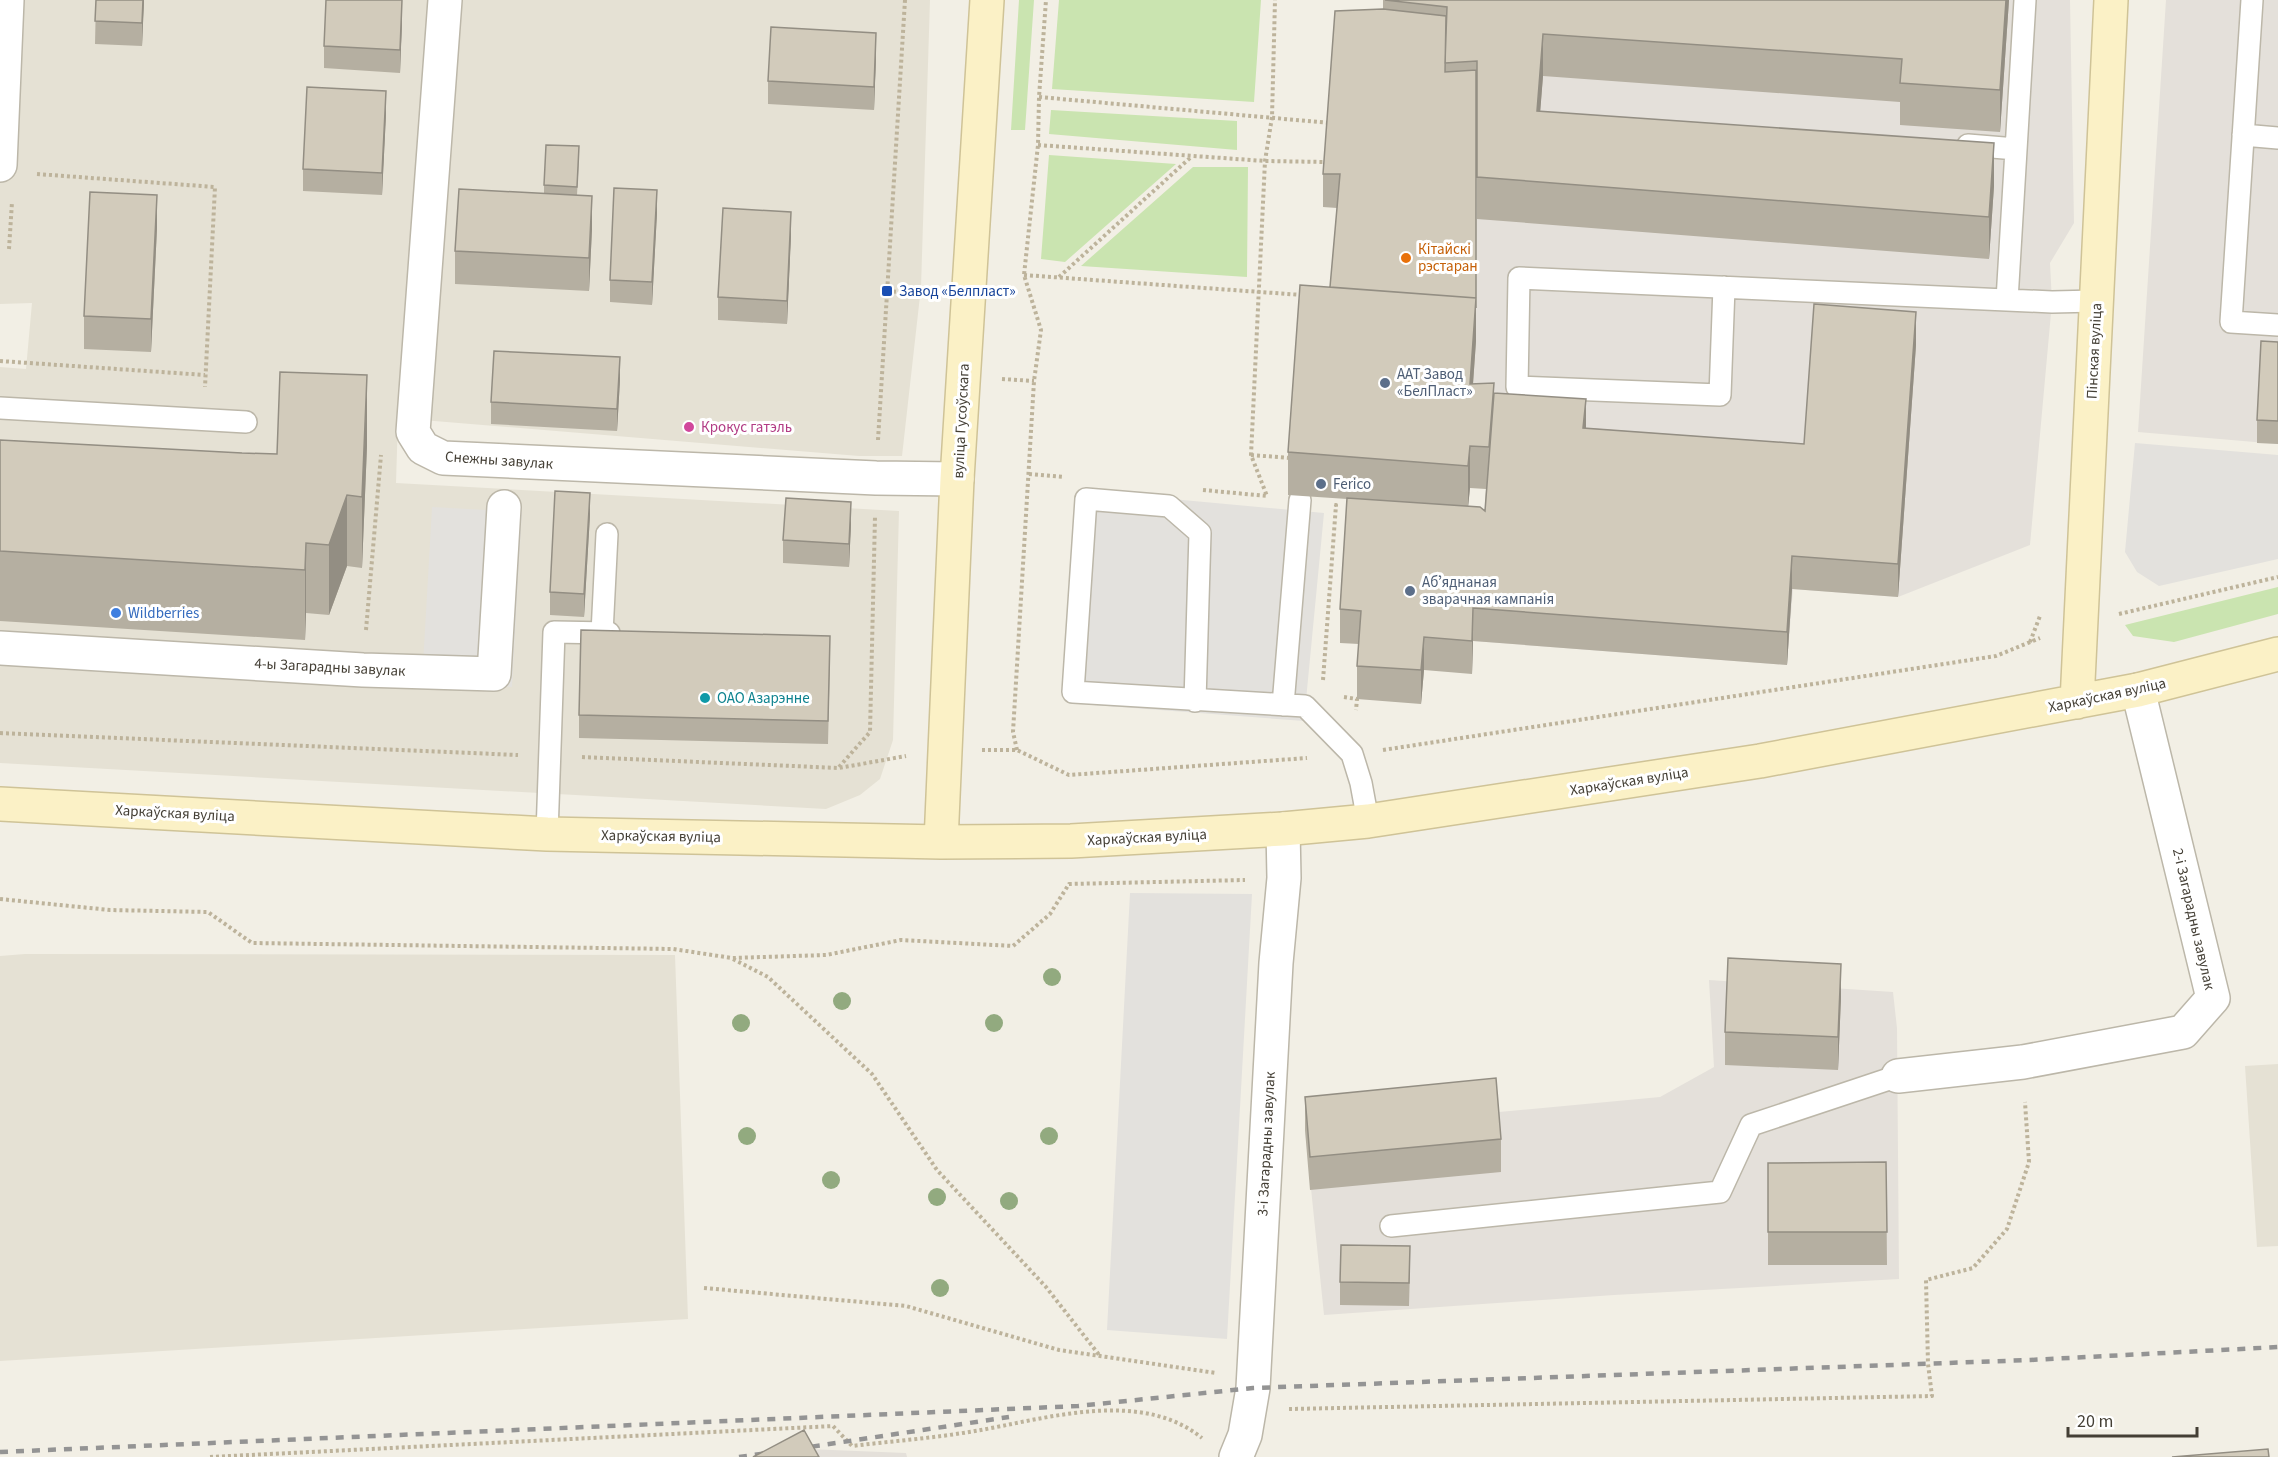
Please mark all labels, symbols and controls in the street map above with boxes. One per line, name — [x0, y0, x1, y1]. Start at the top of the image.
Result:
place label: Кітайскі рэстаран — [1418, 239, 1478, 277]
marker: Кітайскі рэстаран — [1399, 251, 1413, 265]
place label: Завод «Белпласт» — [899, 281, 1016, 302]
marker: Завод «Белпласт» — [880, 284, 894, 298]
street label: Пінская вуліца — [2081, 302, 2108, 400]
street label: вуліца Гусоўскага — [948, 363, 975, 479]
place label: ААТ Завод «БелПласт» — [1397, 364, 1473, 402]
marker: ААТ Завод «БелПласт» — [1378, 376, 1392, 390]
place label: Крокус гатэль — [701, 417, 792, 438]
marker: Крокус гатэль — [682, 420, 696, 434]
street label: Снежны завулак — [444, 446, 554, 475]
place label: Ferico — [1333, 474, 1371, 495]
marker: Ferico — [1314, 477, 1328, 491]
place label: Абʼяднаная зварачная кампанія — [1422, 572, 1554, 610]
marker: Абʼяднаная зварачная кампанія — [1403, 584, 1417, 598]
place label: Wildberries — [128, 603, 199, 624]
marker: Wildberries — [109, 606, 123, 620]
street label: 4-ы Загарадны завулак — [254, 653, 407, 682]
street label: Харкаўская вуліца — [2046, 673, 2168, 718]
place label: ОАО Азарэнне — [717, 688, 810, 709]
marker: ОАО Азарэнне — [698, 691, 712, 705]
street label: Харкаўская вуліца — [1568, 762, 1690, 801]
street label: Харкаўская вуліца — [115, 800, 235, 827]
street label: Харкаўская вуліца — [1087, 824, 1207, 851]
street label: Харкаўская вуліца — [601, 825, 721, 848]
street label: 2-і Загарадны завулак — [2167, 846, 2220, 993]
street label: 3-і Загарадны завулак — [1252, 1071, 1281, 1217]
scale bar — [2068, 1400, 2197, 1438]
text: 20 m — [2077, 1409, 2113, 1434]

